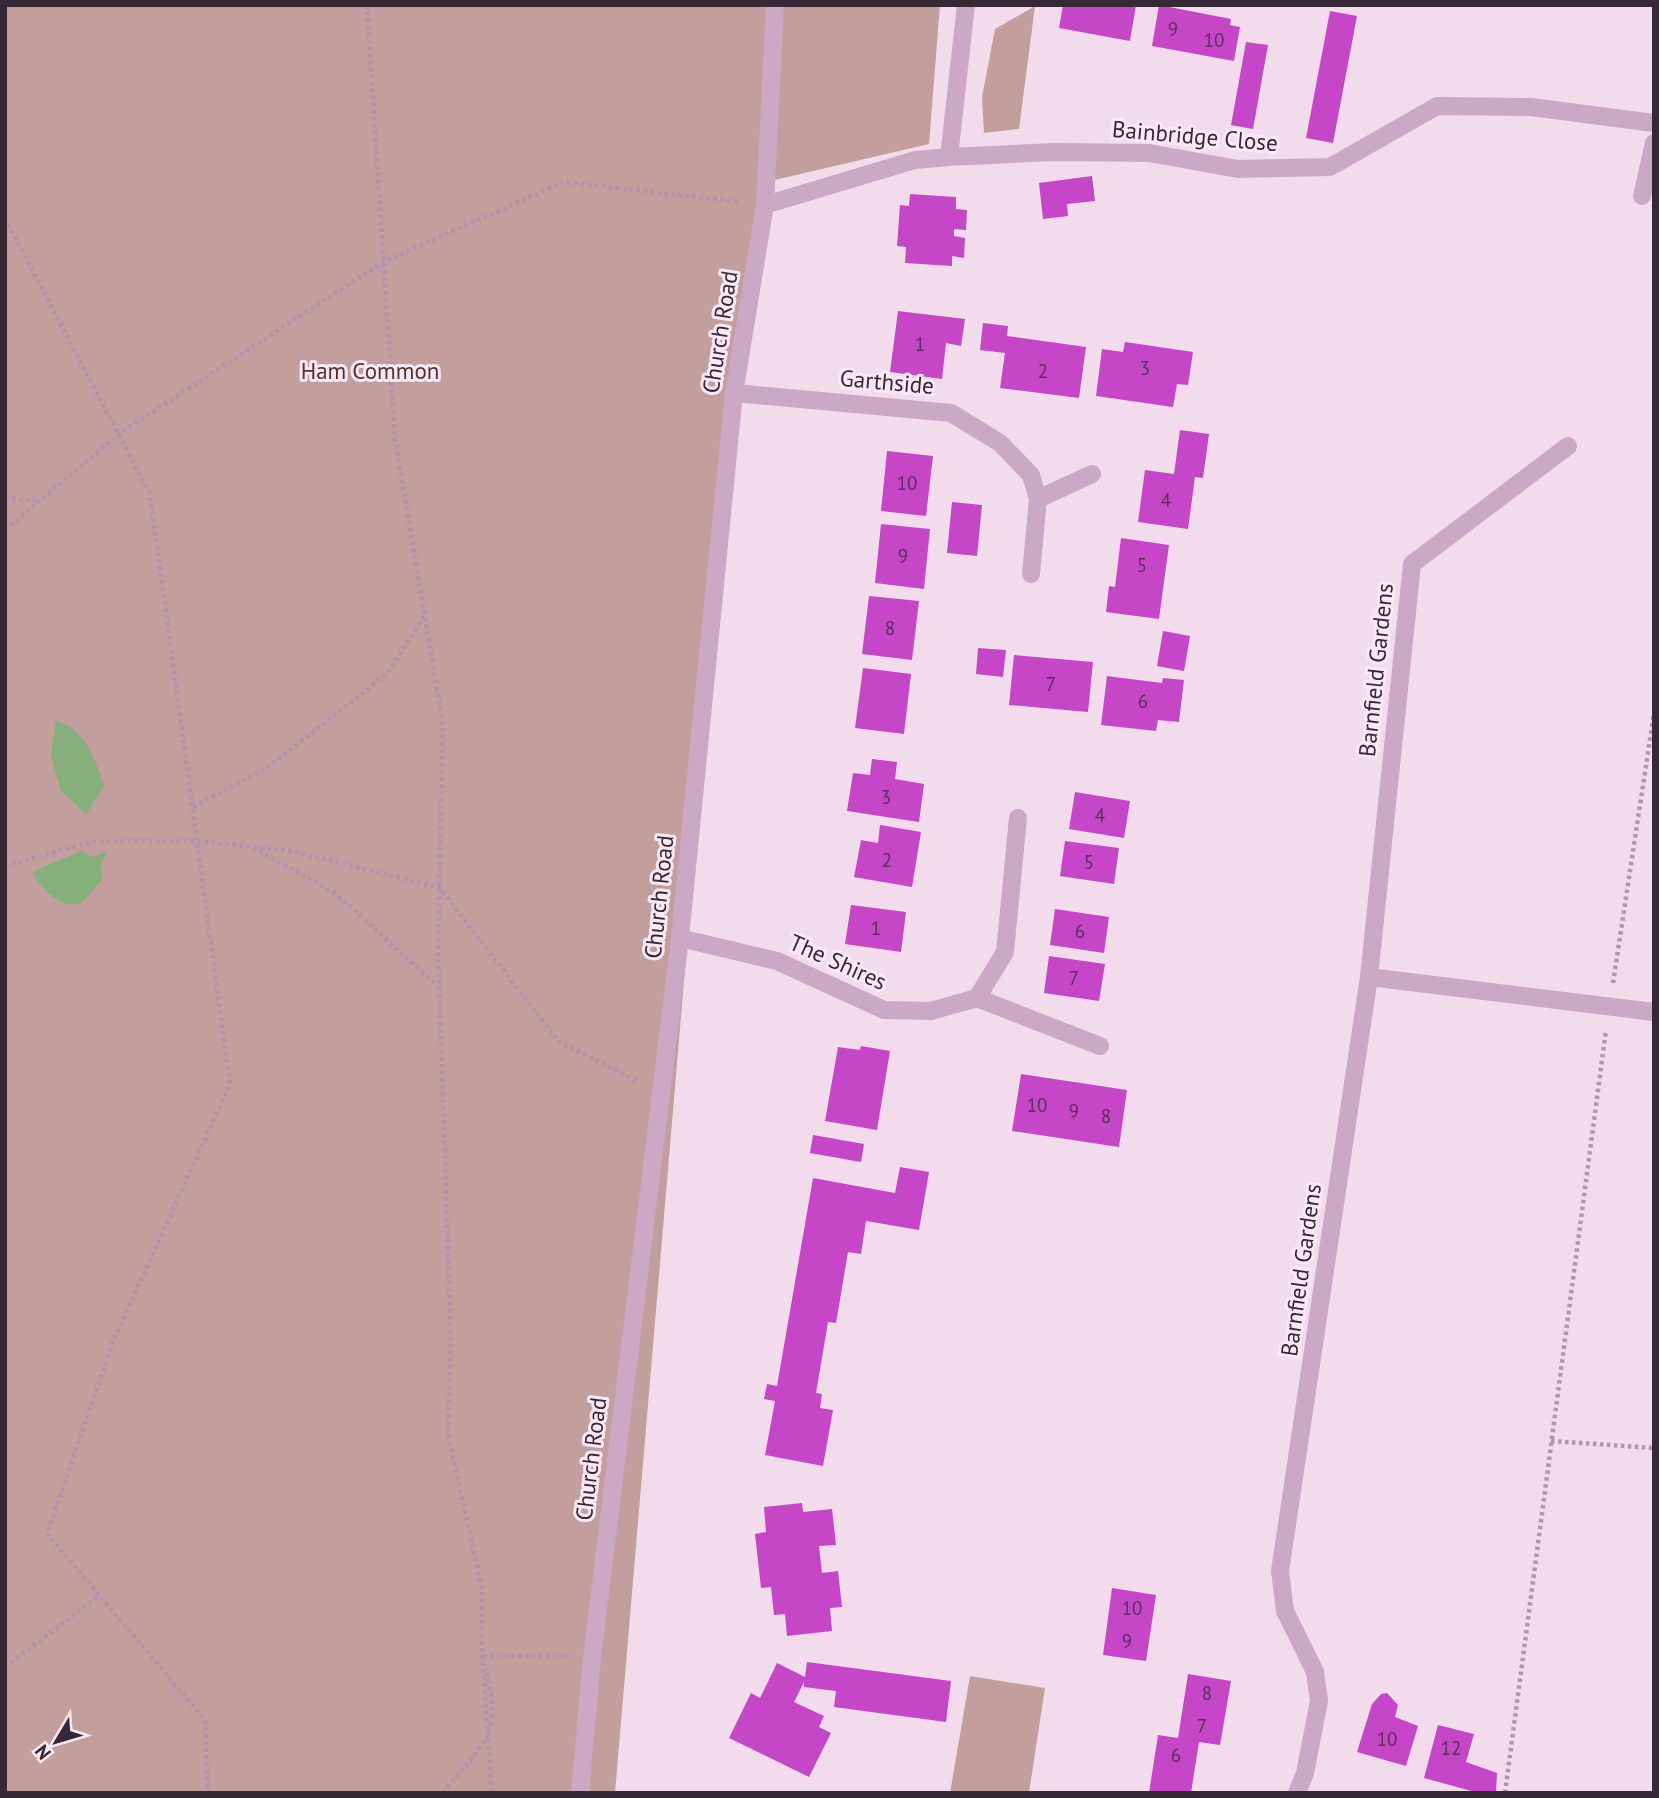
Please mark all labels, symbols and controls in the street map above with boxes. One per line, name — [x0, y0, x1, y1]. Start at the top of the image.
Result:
house number: 9 — [1168, 17, 1178, 41]
house number: 10 — [1204, 28, 1224, 52]
street label: Bainbridge Close — [1111, 114, 1279, 157]
street label: Church Road — [696, 269, 744, 395]
house number: 1 — [915, 332, 925, 356]
park label: Ham Common — [301, 356, 439, 385]
house number: 3 — [1140, 356, 1150, 380]
house number: 2 — [1038, 359, 1048, 383]
street label: Garthside — [839, 363, 935, 400]
house number: 10 — [897, 471, 917, 495]
house number: 4 — [1161, 488, 1171, 512]
house number: 9 — [898, 544, 908, 568]
house number: 5 — [1137, 553, 1147, 577]
street label: Barnfield Gardens — [1352, 582, 1399, 758]
house number: 8 — [885, 616, 895, 640]
house number: 7 — [1046, 672, 1056, 696]
house number: 6 — [1138, 689, 1148, 713]
house number: 3 — [881, 785, 891, 809]
house number: 4 — [1095, 803, 1105, 827]
street label: Church Road — [638, 834, 679, 960]
house number: 2 — [882, 848, 892, 872]
house number: 5 — [1084, 850, 1094, 874]
house number: 1 — [871, 916, 881, 940]
house number: 6 — [1075, 919, 1085, 943]
street label: The Shires — [785, 927, 891, 996]
house number: 7 — [1069, 966, 1079, 990]
house number: 10 — [1027, 1093, 1047, 1117]
house number: 9 — [1069, 1099, 1079, 1123]
house number: 8 — [1101, 1104, 1111, 1128]
street label: Barnfield Gardens — [1274, 1182, 1327, 1358]
street label: Church Road — [569, 1396, 612, 1522]
house number: 10 — [1122, 1596, 1142, 1620]
house number: 9 — [1122, 1629, 1132, 1653]
house number: 8 — [1202, 1681, 1212, 1705]
north arrow — [21, 1707, 91, 1777]
house number: 7 — [1197, 1714, 1207, 1738]
house number: 10 — [1377, 1727, 1397, 1751]
house number: 12 — [1441, 1736, 1461, 1760]
text: N — [29, 1740, 56, 1765]
house number: 6 — [1171, 1743, 1181, 1767]

